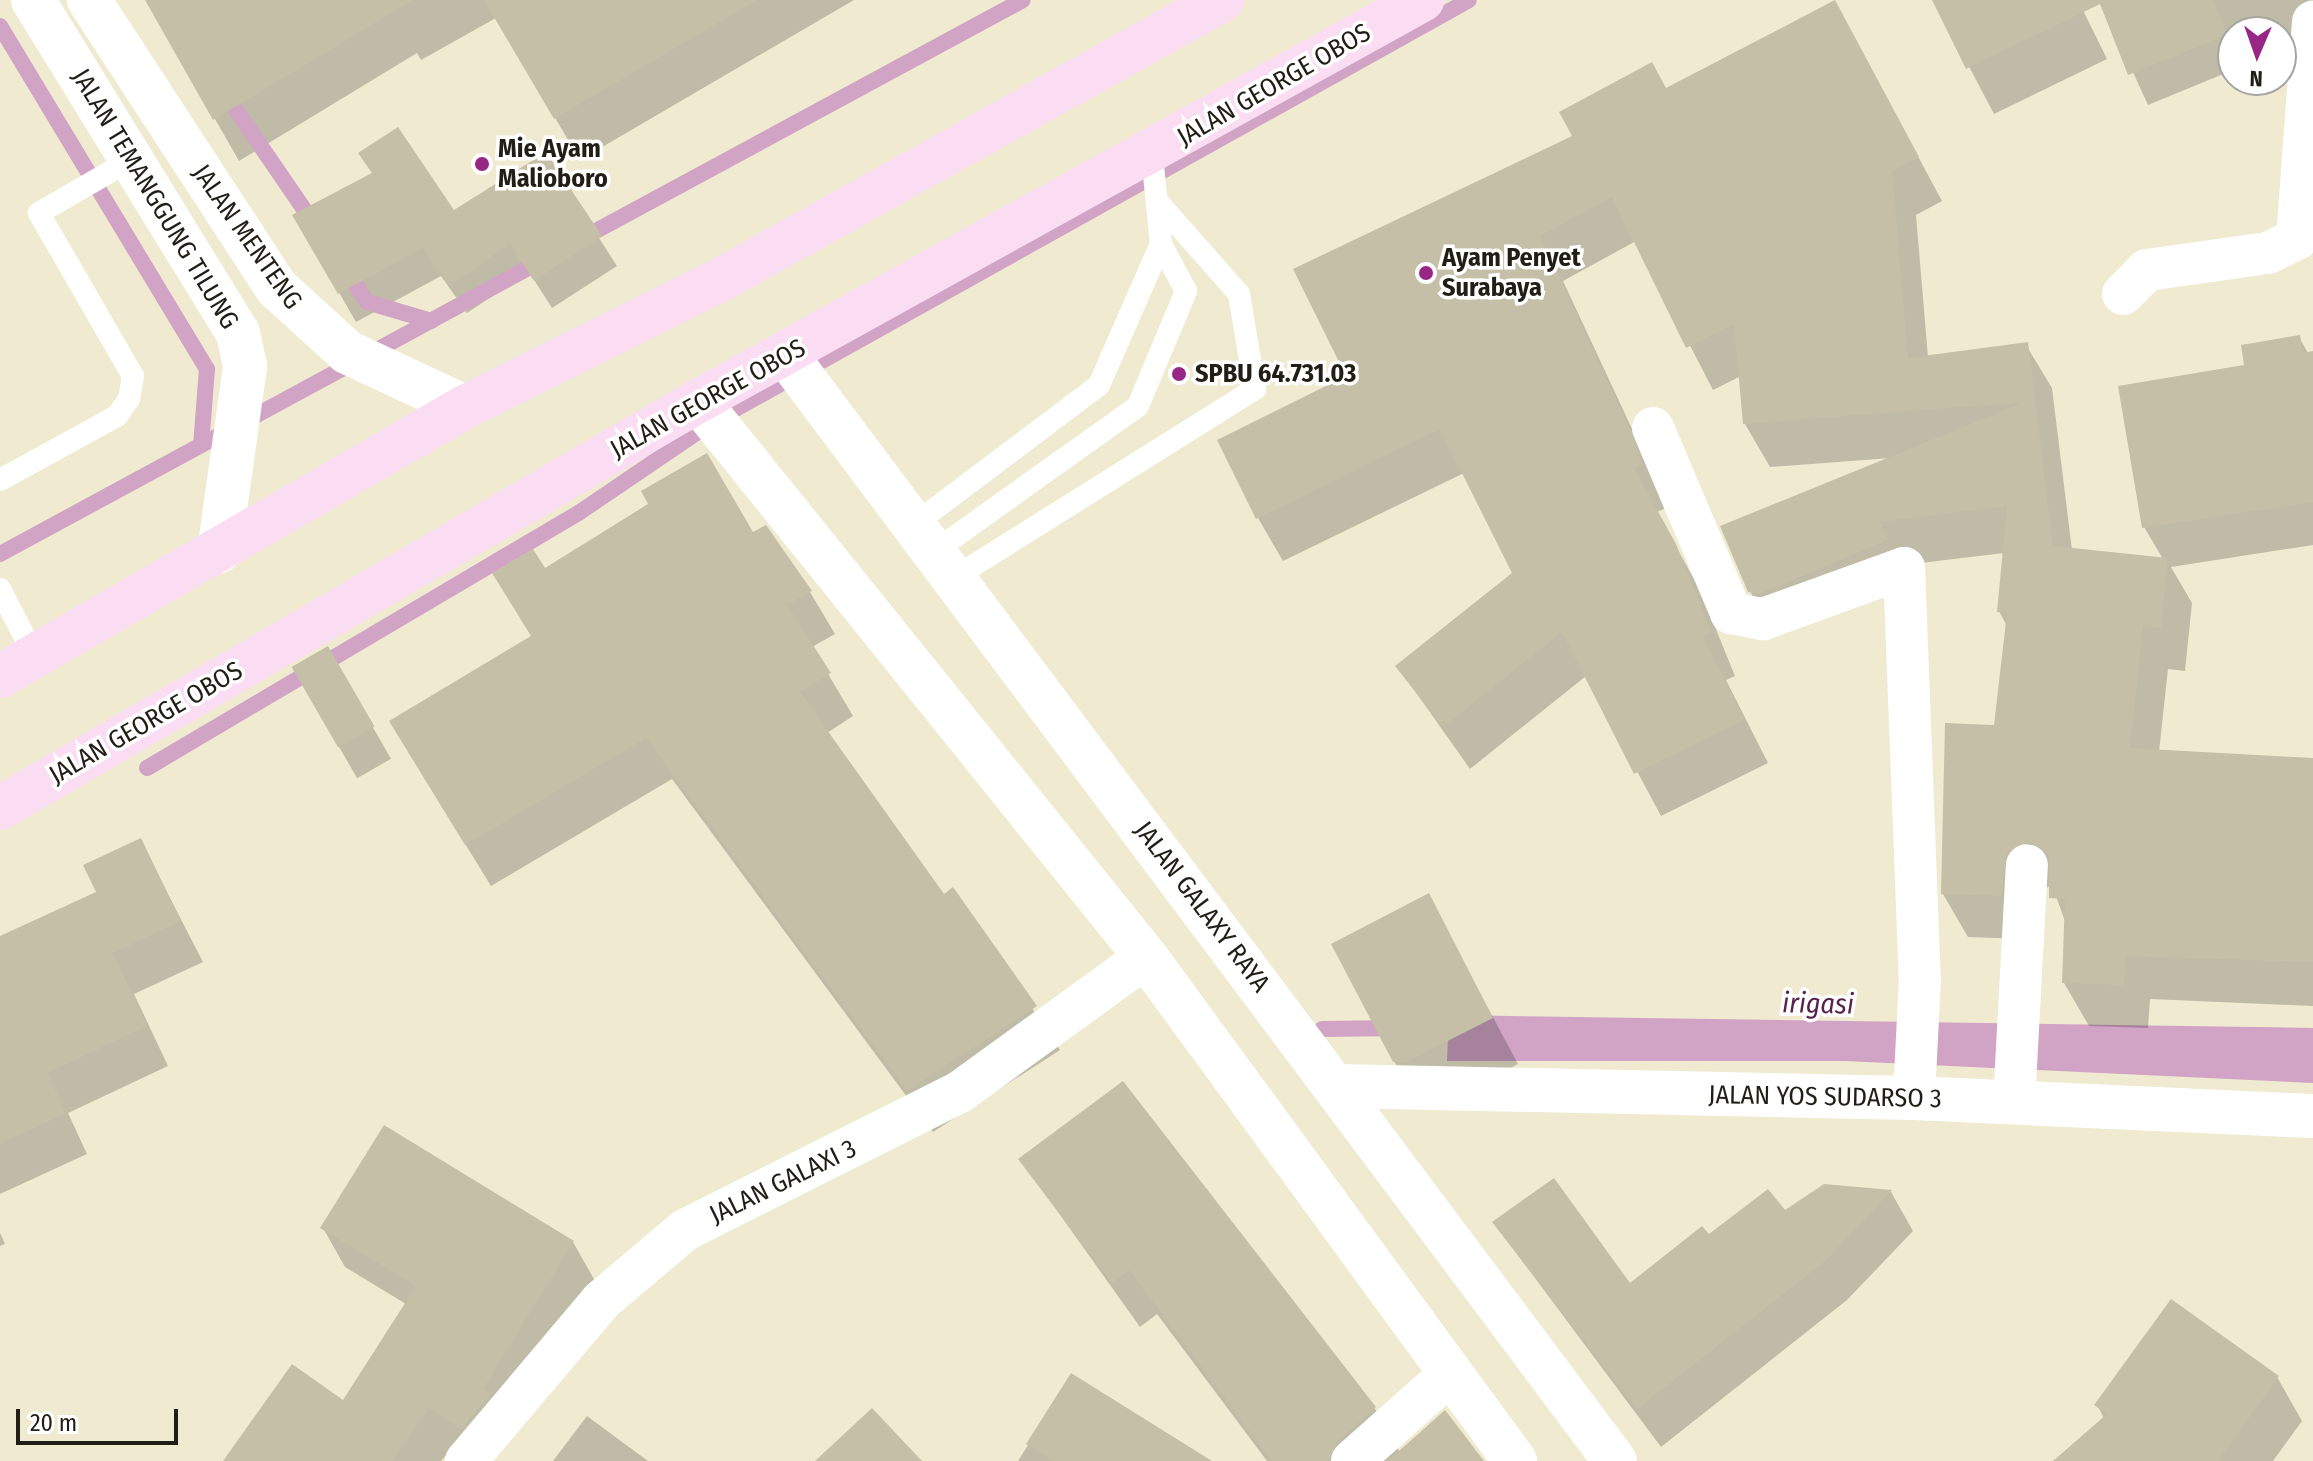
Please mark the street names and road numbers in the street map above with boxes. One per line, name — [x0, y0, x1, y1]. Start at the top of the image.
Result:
street label: JALAN GEORGE OBOS — [1172, 17, 1376, 153]
street label: JALAN TEMANGGUNG TILUNG — [65, 63, 245, 335]
street label: JALAN MENTENG — [186, 159, 308, 315]
street label: JALAN GEORGE OBOS — [605, 333, 811, 465]
street label: JALAN GEORGE OBOS — [44, 655, 248, 791]
street label: JALAN GALAXY RAYA — [1128, 816, 1276, 998]
street label: JALAN YOS SUDARSO 3 — [1708, 1079, 1942, 1115]
street label: JALAN GALAXI 3 — [705, 1133, 861, 1231]

